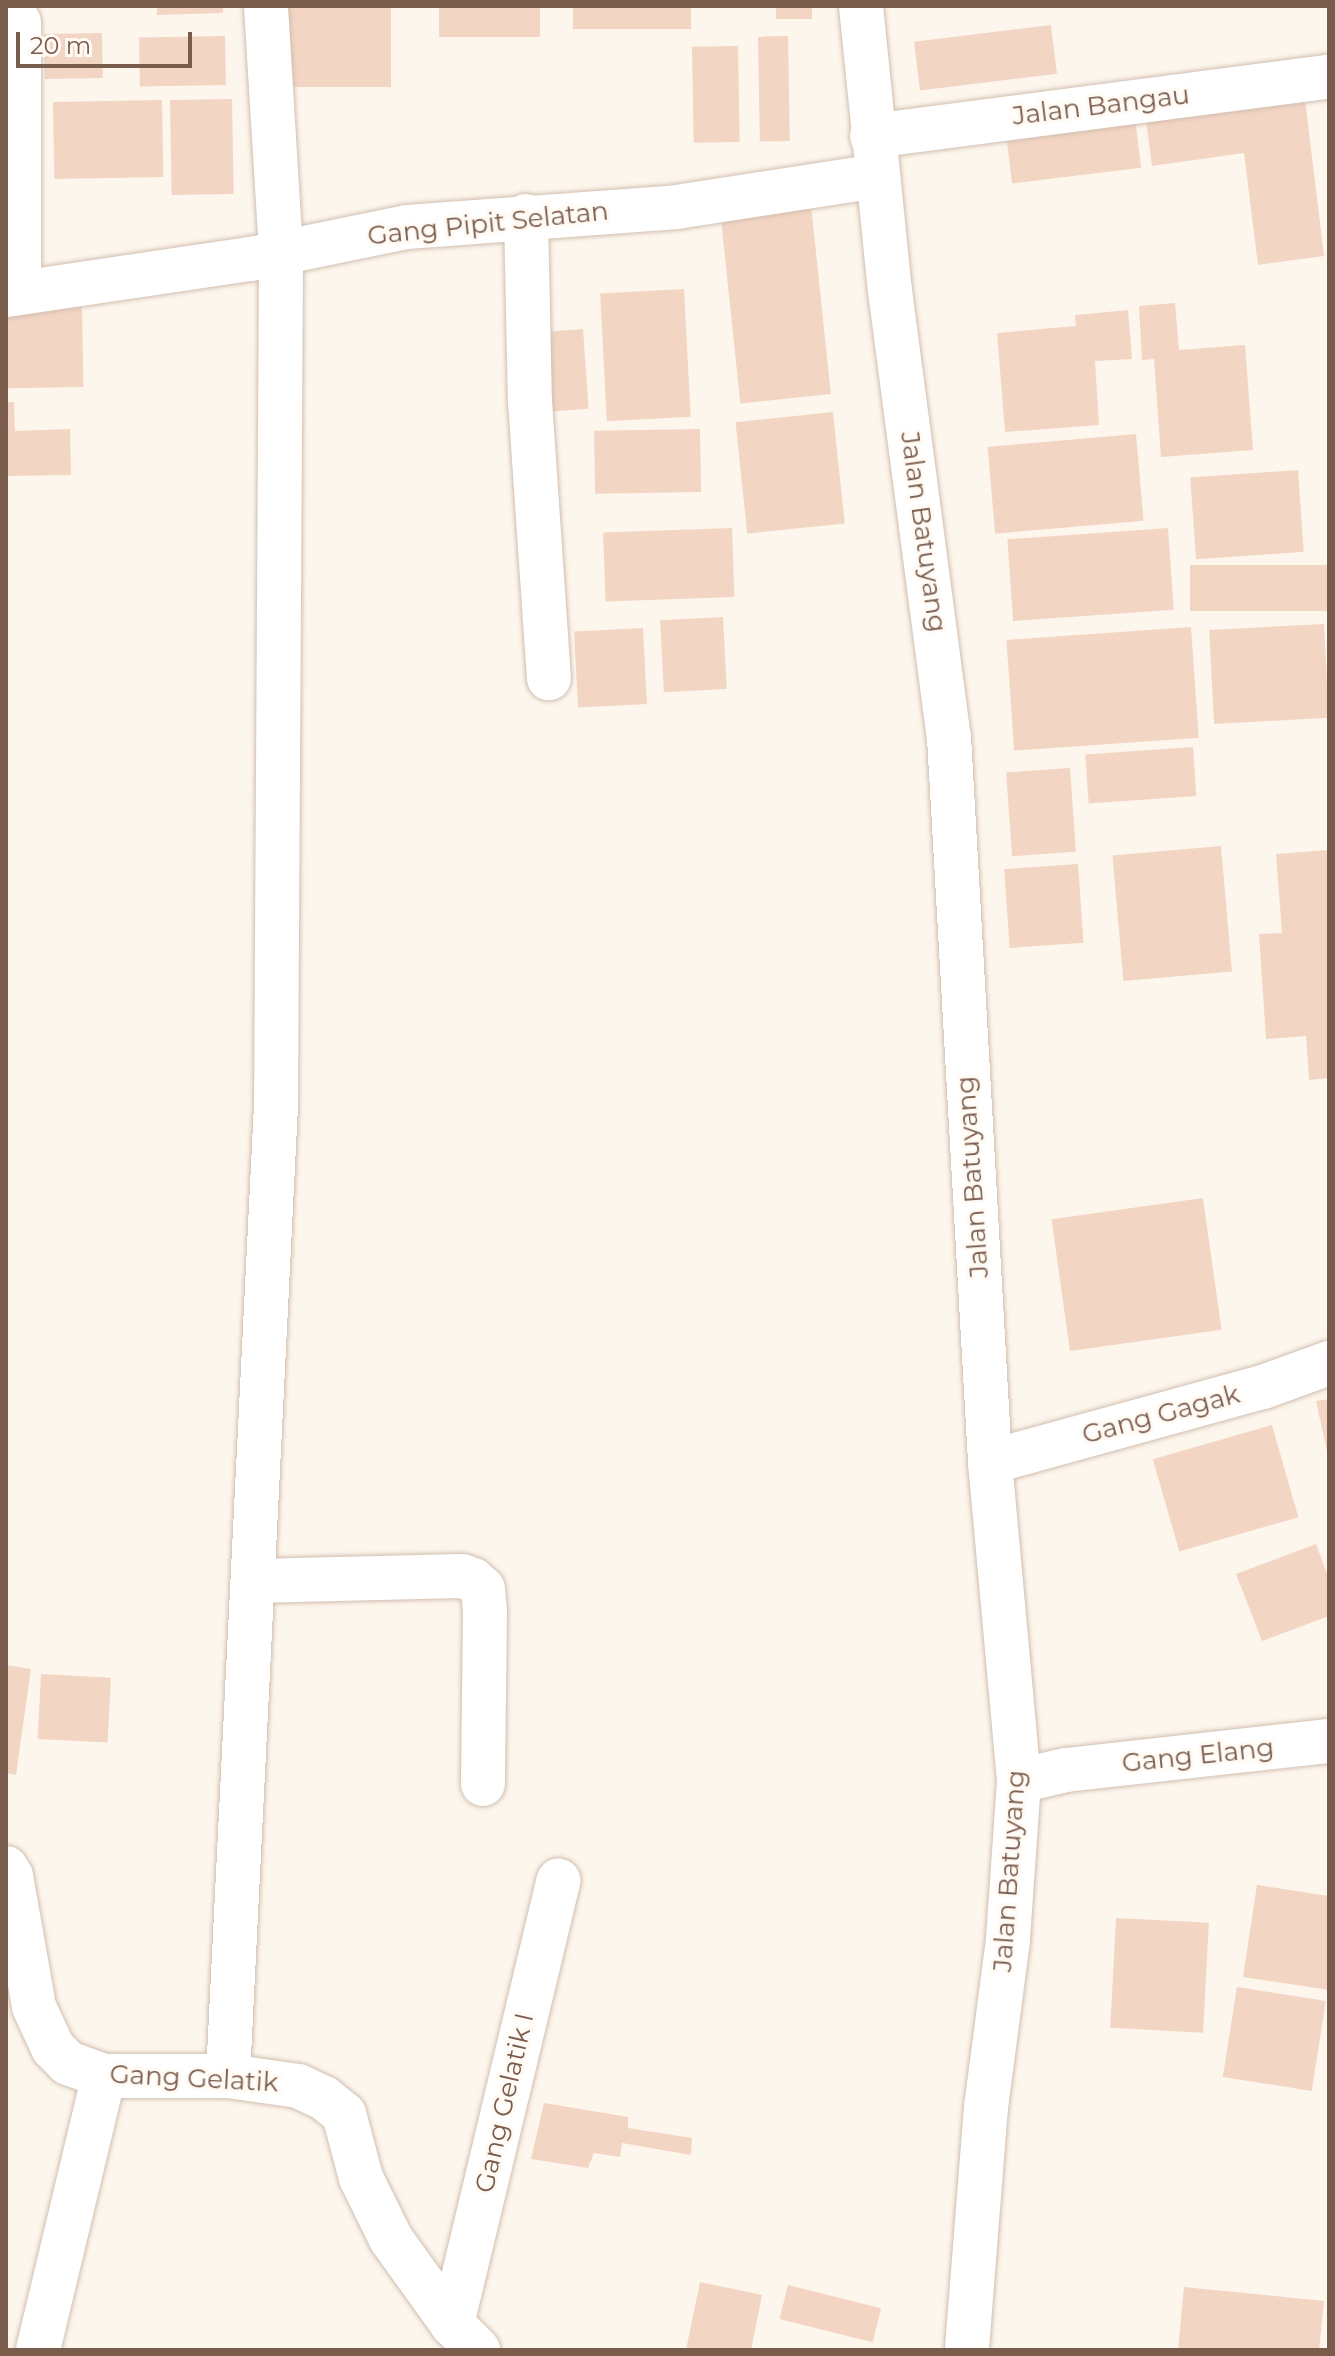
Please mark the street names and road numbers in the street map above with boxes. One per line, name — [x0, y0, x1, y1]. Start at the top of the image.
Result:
street label: Jalan Bangau — [1011, 80, 1191, 132]
street label: Gang Pipit Selatan — [366, 196, 610, 252]
street label: Jalan Batuyang — [893, 430, 953, 634]
street label: Jalan Batuyang — [950, 1075, 996, 1279]
street label: Gang Gagak — [1079, 1379, 1243, 1451]
street label: Gang Elang — [1120, 1733, 1276, 1779]
street label: Jalan Batuyang — [987, 1769, 1033, 1973]
street label: Gang Gelatik I — [469, 2010, 541, 2196]
street label: Gang Gelatik — [109, 2059, 279, 2099]

